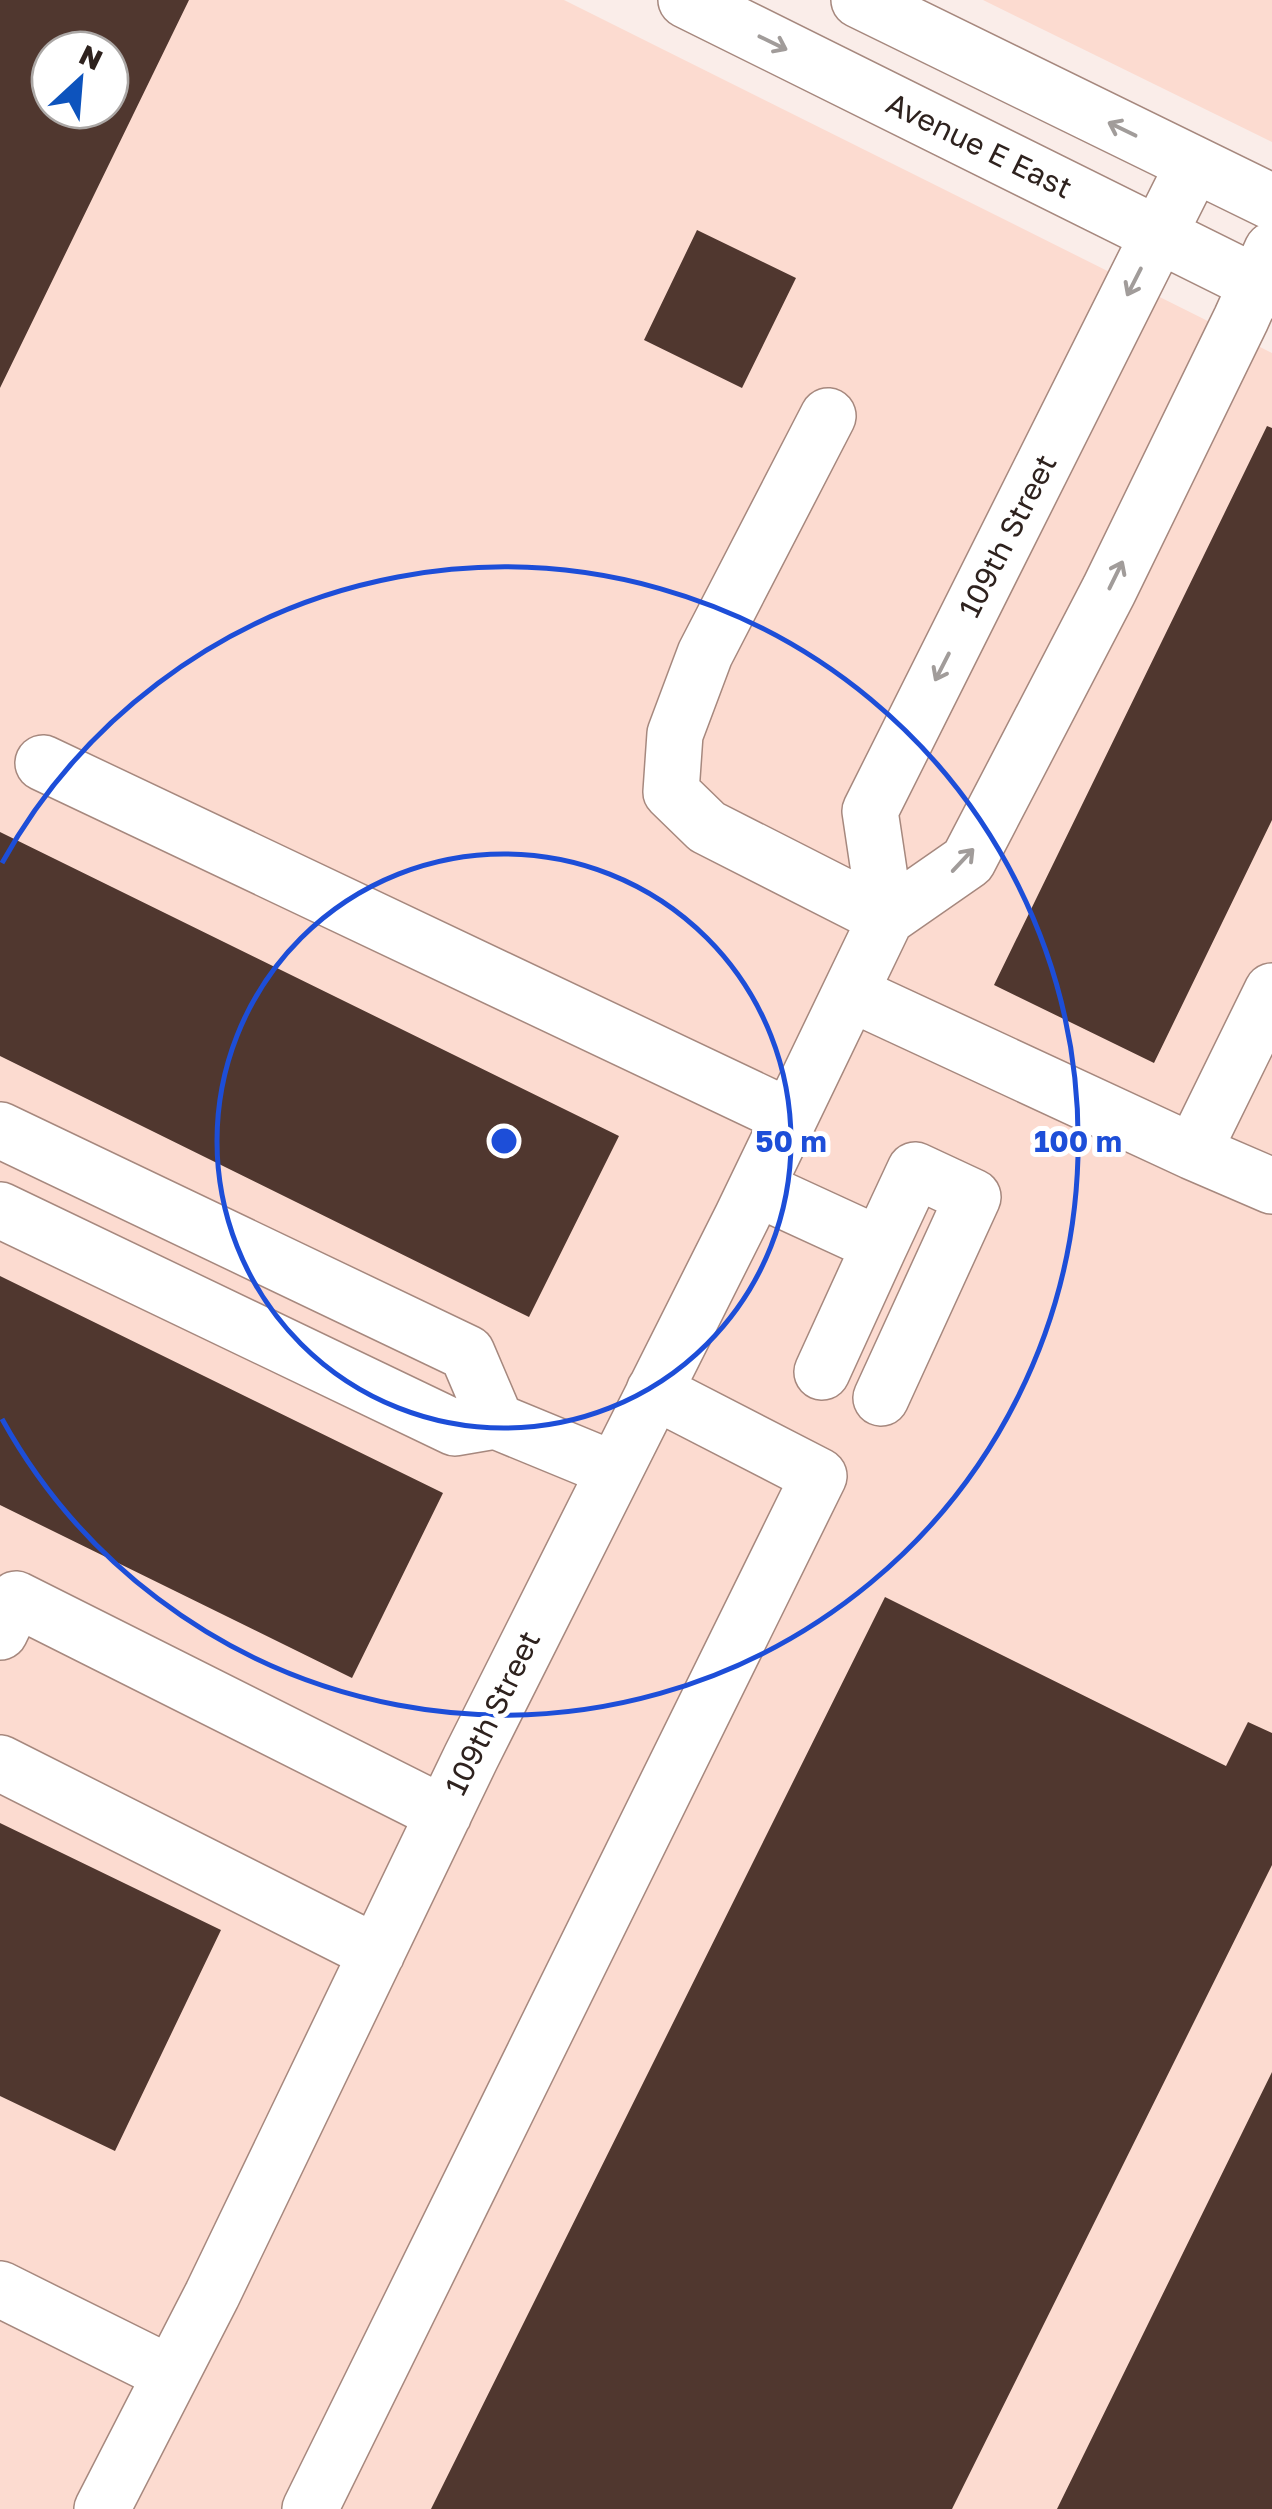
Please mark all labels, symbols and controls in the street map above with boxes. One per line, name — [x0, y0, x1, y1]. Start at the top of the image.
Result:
north arrow — [30, 30, 130, 130]
one-way arrow — [758, 35, 788, 54]
text: N — [74, 38, 108, 77]
street label: Avenue E East — [881, 85, 1078, 206]
one-way arrow — [1107, 118, 1137, 137]
one-way arrow — [1124, 267, 1143, 297]
street label: 109th Street — [951, 448, 1064, 623]
one-way arrow — [1108, 560, 1127, 590]
one-way arrow — [932, 652, 951, 681]
one-way arrow — [950, 848, 975, 873]
centre of rings — [486, 1123, 522, 1159]
text: 50 m — [755, 1123, 827, 1159]
text: 100 m — [1034, 1123, 1122, 1159]
street label: 109th Street — [437, 1625, 547, 1800]

